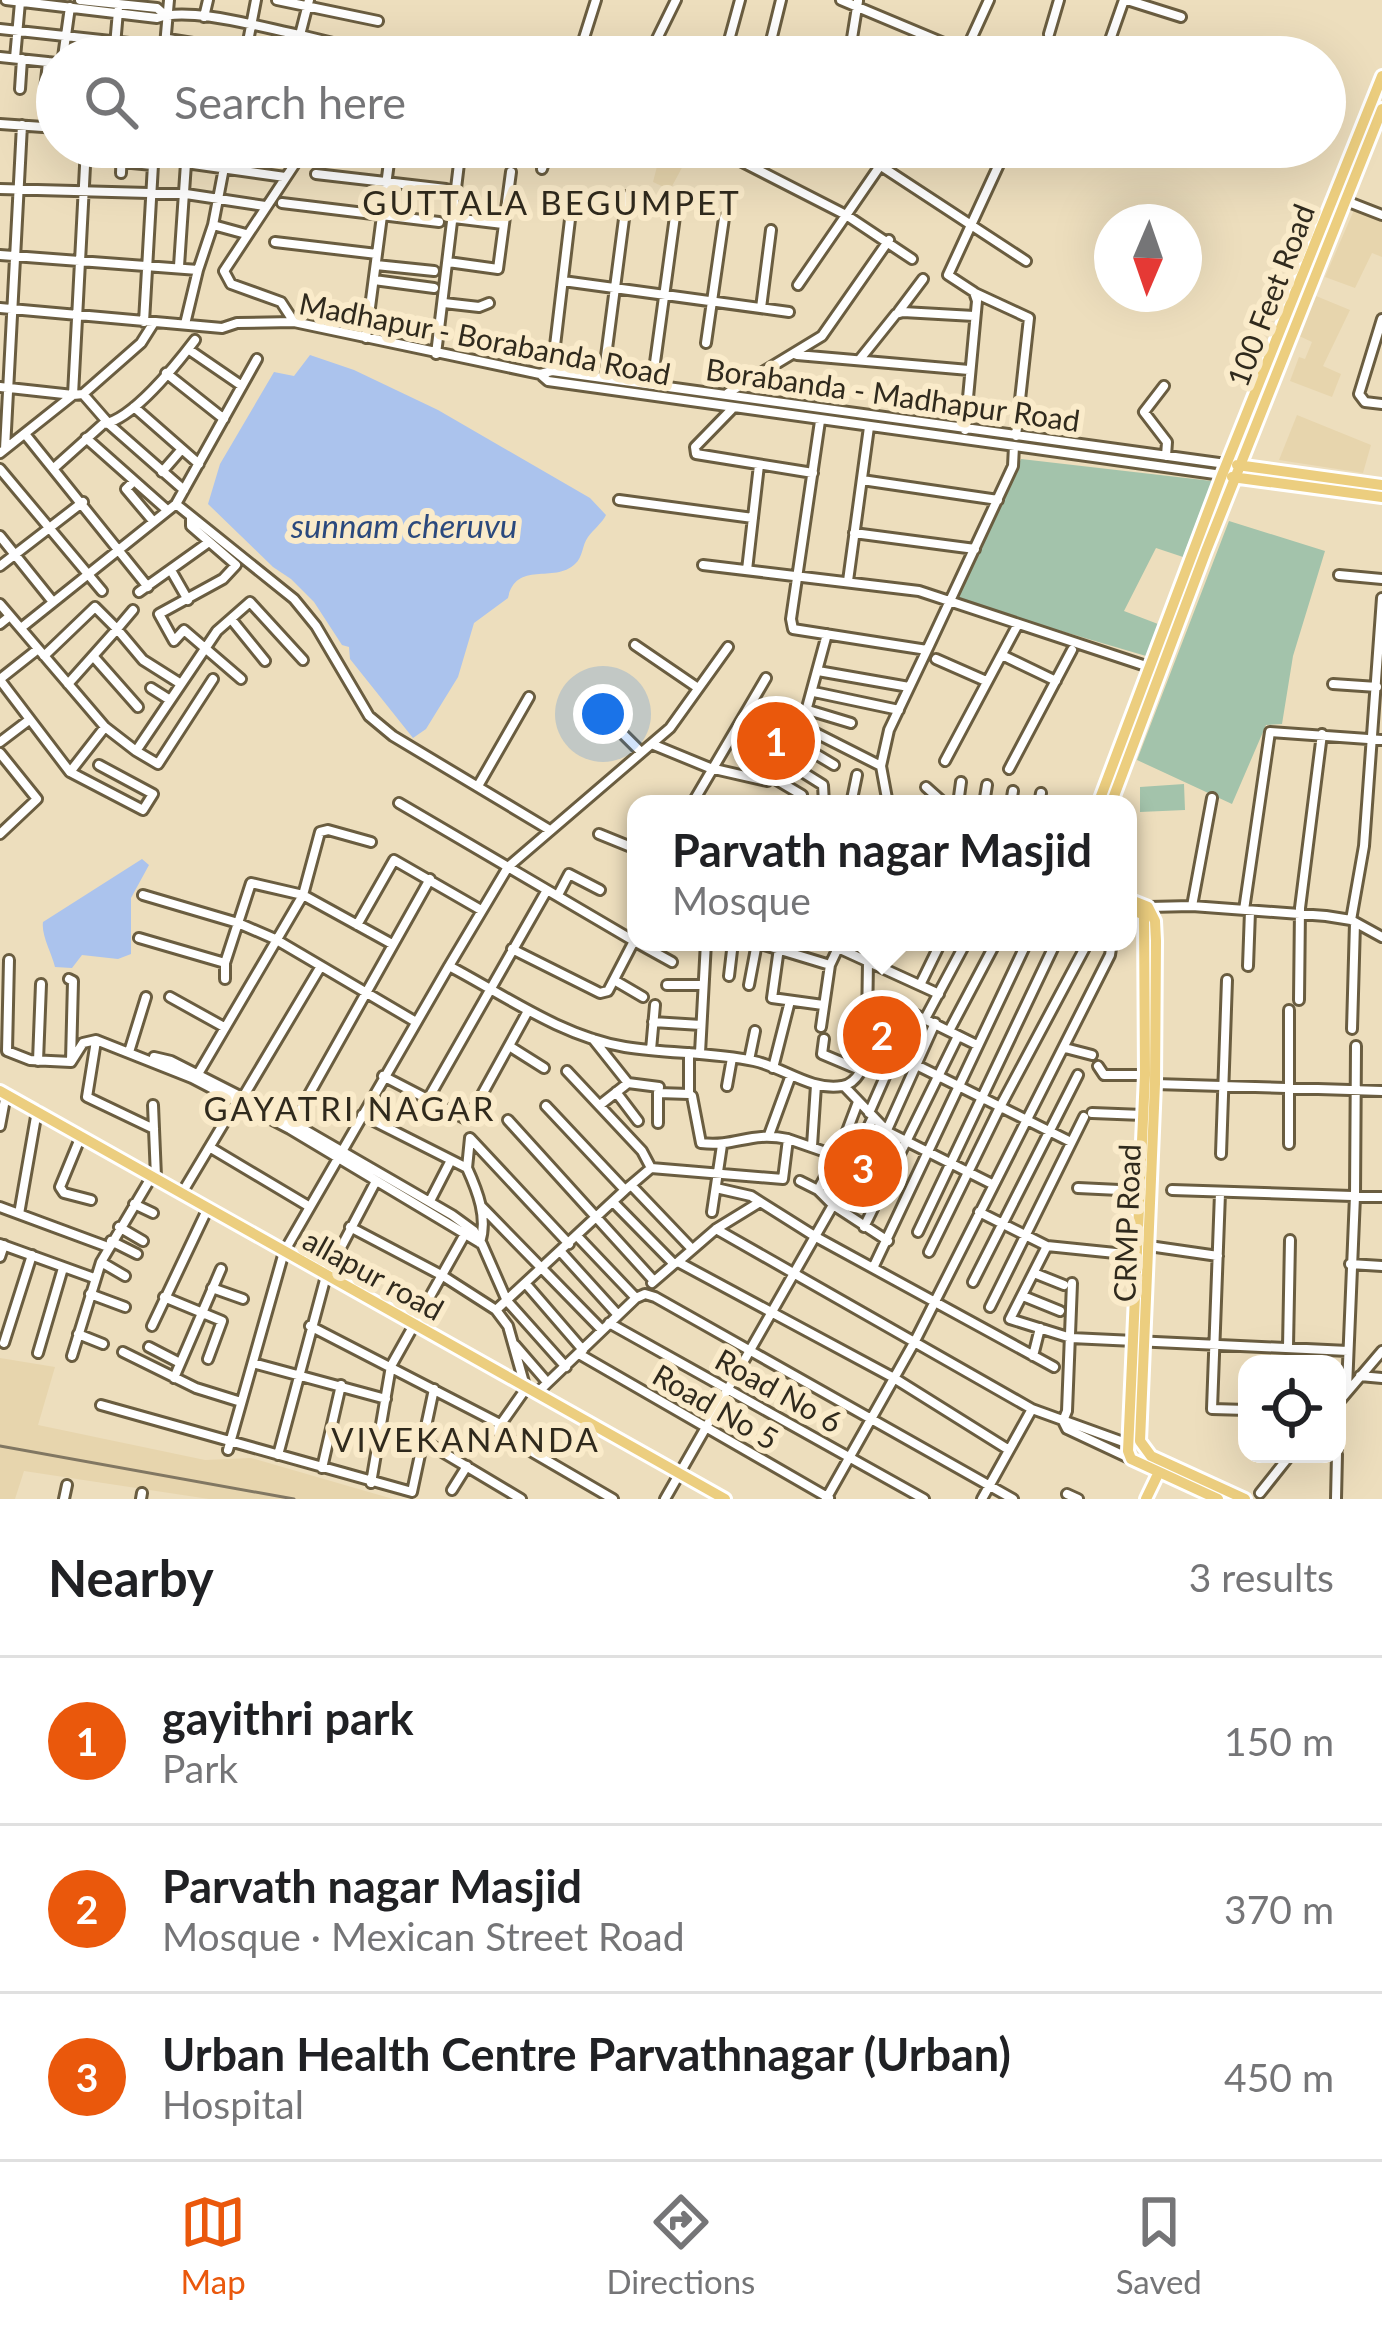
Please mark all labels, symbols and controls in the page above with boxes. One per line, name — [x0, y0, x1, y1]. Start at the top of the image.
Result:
search box — [36, 36, 1346, 168]
icon: search — [78, 69, 144, 135]
text: Search here — [174, 75, 406, 129]
district label: GUTTALA BEGUMPET — [362, 182, 742, 222]
street label: 100 Feet Road — [1219, 199, 1321, 391]
north arrow — [1094, 204, 1202, 312]
street label: Madhapur - Borabanda Road — [296, 284, 674, 392]
street label: Borabanda - Madhapur Road — [704, 350, 1082, 438]
water label: sunnam cheruvu — [290, 505, 517, 545]
your location — [573, 684, 633, 744]
pin: 1 — [737, 696, 815, 786]
popup — [627, 795, 1137, 951]
text: Parvath nagar Masjid — [672, 823, 1092, 877]
text: Mosque — [672, 877, 811, 923]
pin: 2 — [843, 990, 921, 1080]
district label: GAYATRI NAGAR — [204, 1088, 496, 1128]
pin: 3 — [824, 1123, 902, 1213]
street label: CRMP Road — [1105, 1143, 1147, 1303]
street label: allapur road — [298, 1221, 450, 1327]
street label: Road No 6 — [710, 1341, 848, 1439]
map controls — [1238, 1355, 1346, 1463]
button: locate — [1238, 1355, 1346, 1463]
street label: Road No 5 — [647, 1356, 785, 1456]
district label: VIVEKANANDA — [331, 1419, 601, 1459]
text: Nearby — [48, 1547, 214, 1608]
text: 3 results — [1189, 1554, 1334, 1600]
text: gayithri park — [162, 1691, 414, 1745]
text: 1 — [76, 1718, 98, 1764]
text: 150 m — [1224, 1718, 1334, 1764]
text: Park — [162, 1745, 238, 1791]
text: Parvath nagar Masjid — [162, 1859, 582, 1913]
text: 2 — [76, 1886, 98, 1932]
text: 370 m — [1224, 1886, 1334, 1932]
text: Mosque · Mexican Street Road — [162, 1913, 685, 1959]
text: Urban Health Centre Parvathnagar (Urban) — [162, 2027, 1011, 2081]
text: 3 — [76, 2054, 98, 2100]
text: 450 m — [1224, 2054, 1334, 2100]
text: Hospital — [162, 2081, 304, 2127]
tab: Map — [180, 2189, 246, 2301]
tab: Directions — [606, 2189, 755, 2301]
tab: Saved — [1116, 2189, 1202, 2301]

